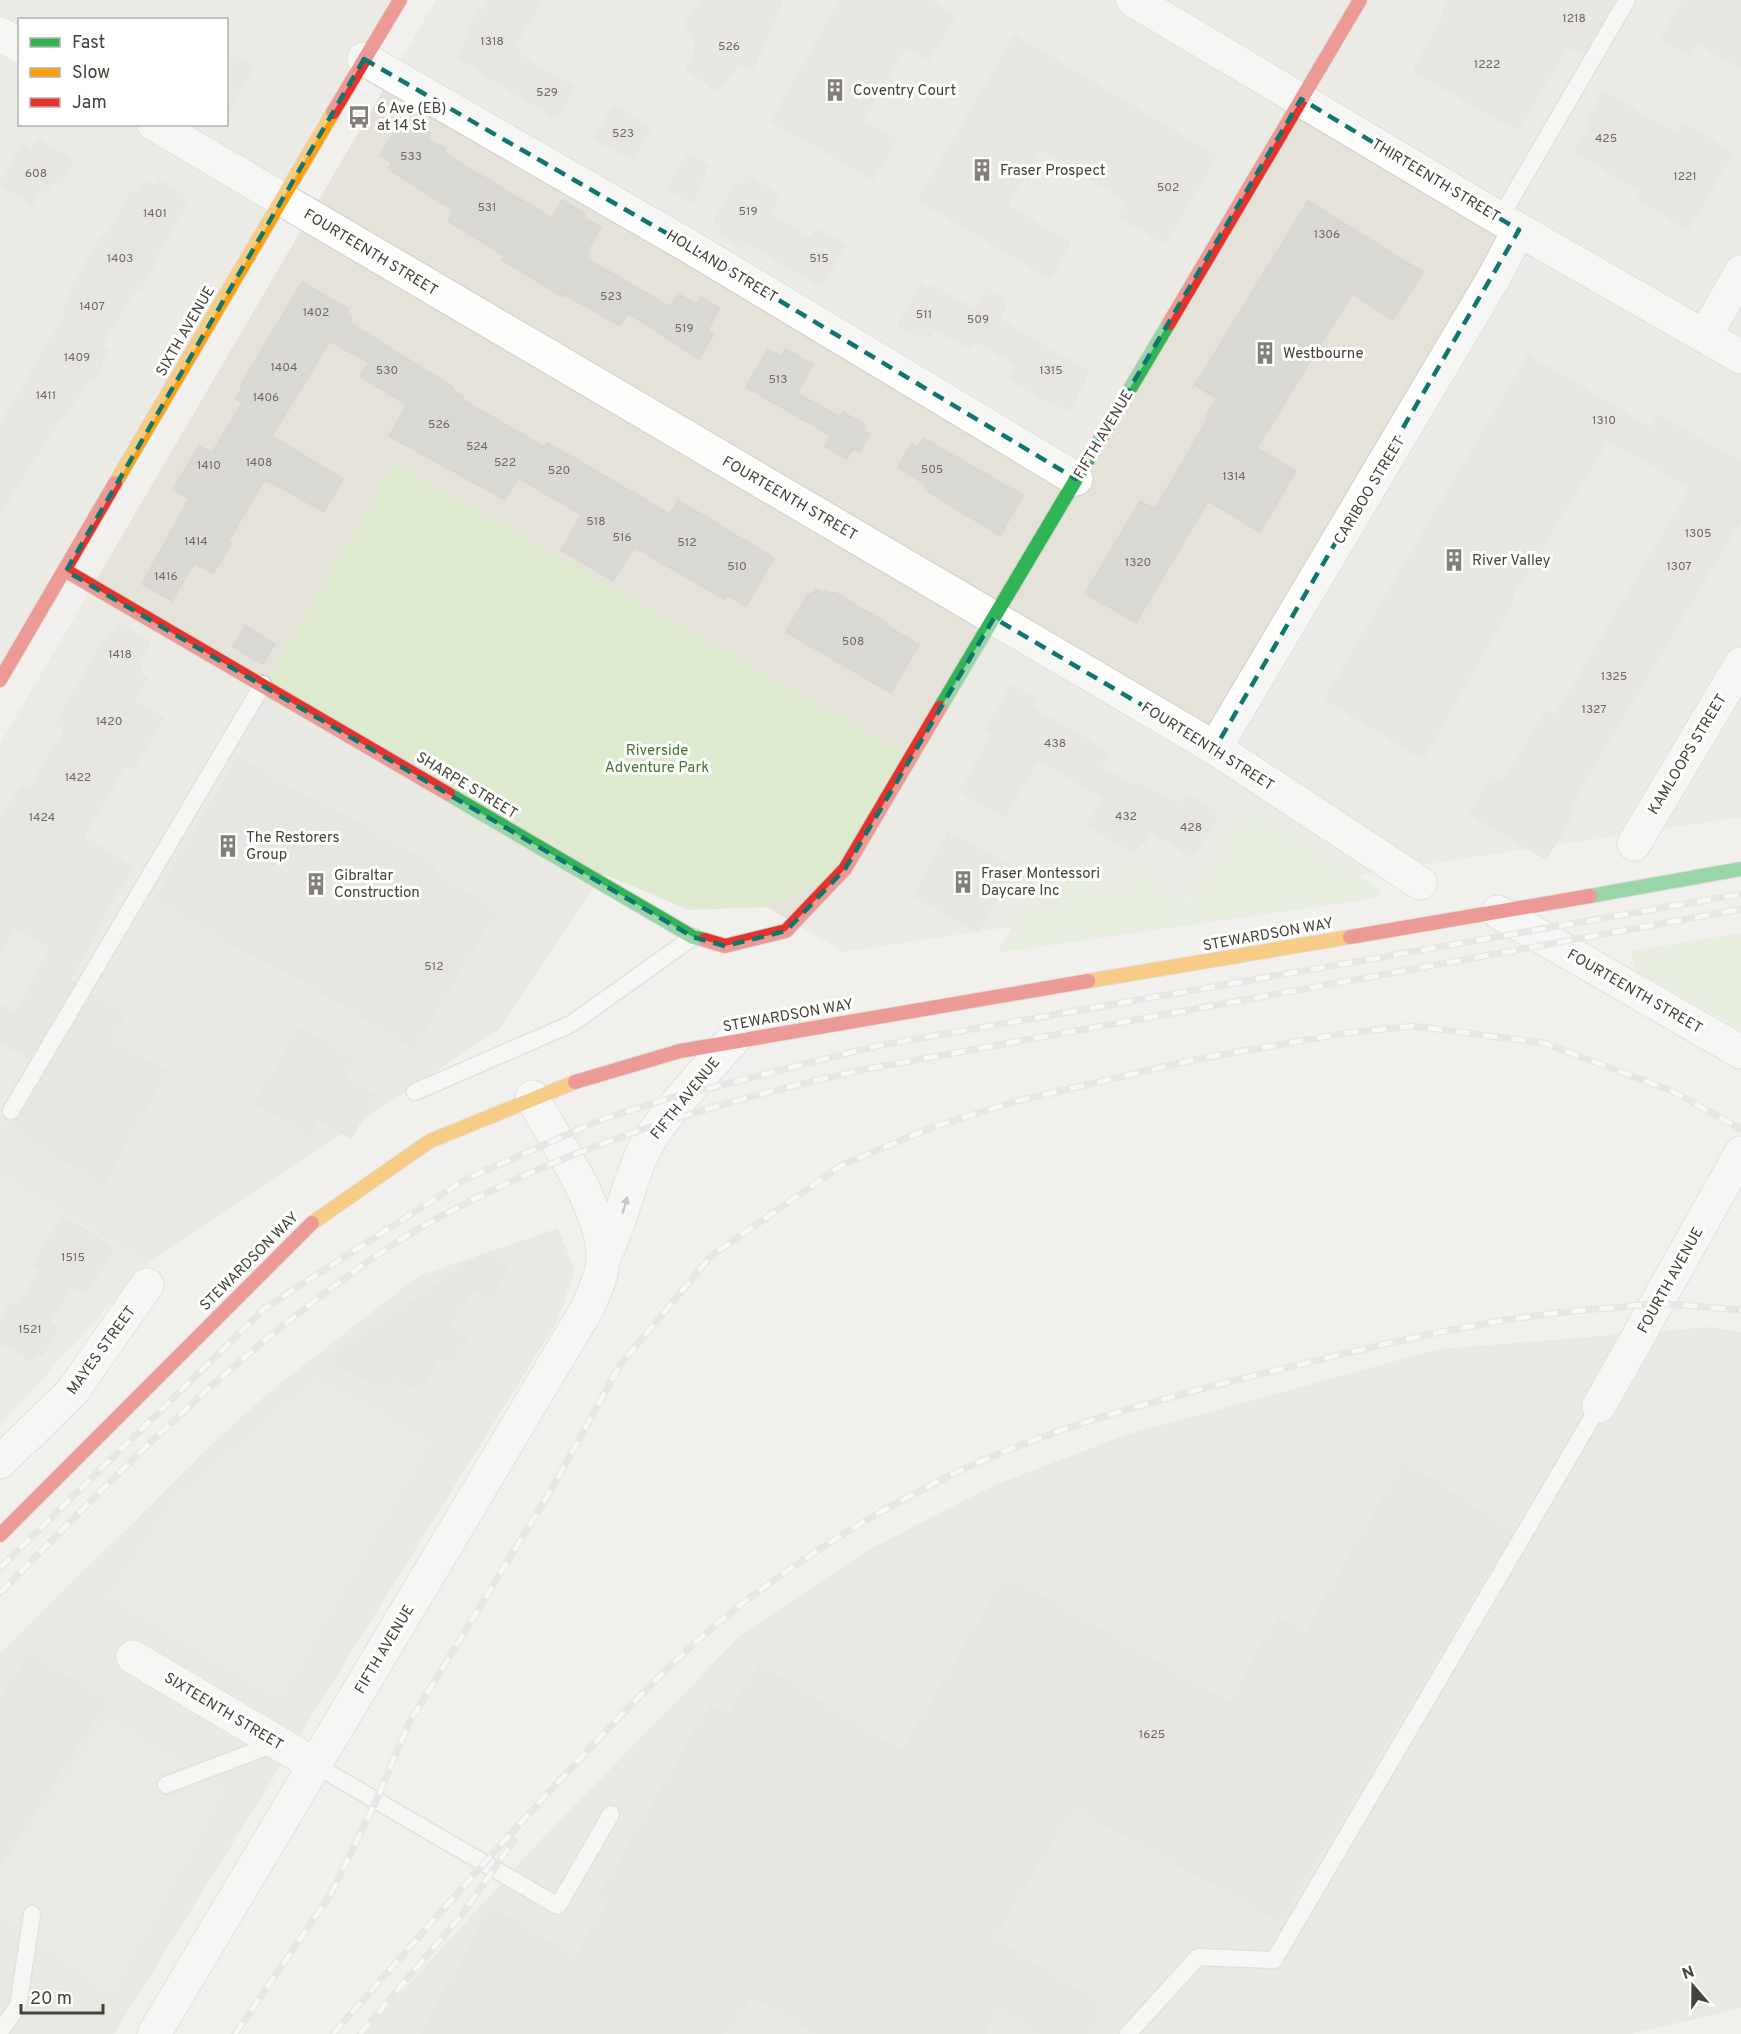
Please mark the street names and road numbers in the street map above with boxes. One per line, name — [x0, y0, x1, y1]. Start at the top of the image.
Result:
street label: THIRTEENTH STREET — [1367, 135, 1503, 227]
street label: FOURTEENTH STREET — [300, 206, 441, 301]
street label: HOLLAND STREET — [662, 227, 780, 308]
street label: SIXTH AVENUE — [153, 283, 220, 380]
street label: FIFTH AVENUE — [1070, 387, 1138, 483]
street label: CARIBOO STREET — [1331, 433, 1410, 548]
street label: FOURTEENTH STREET — [718, 453, 860, 546]
street label: KAMLOOPS STREET — [1645, 691, 1732, 819]
street label: FOURTEENTH STREET — [1137, 699, 1277, 796]
street label: SHARPE STREET — [412, 749, 520, 824]
street label: STEWARDSON WAY — [1201, 915, 1335, 956]
street label: FOURTEENTH STREET — [1563, 946, 1705, 1039]
street label: STEWARDSON WAY — [721, 996, 855, 1037]
street label: FIFTH AVENUE — [647, 1054, 725, 1144]
street label: STEWARDSON WAY — [197, 1208, 304, 1316]
street label: FOURTH AVENUE — [1634, 1224, 1708, 1337]
street label: MAYES STREET — [64, 1303, 141, 1399]
street label: FIFTH AVENUE — [351, 1602, 419, 1698]
street label: SIXTEENTH STREET — [160, 1669, 286, 1755]

